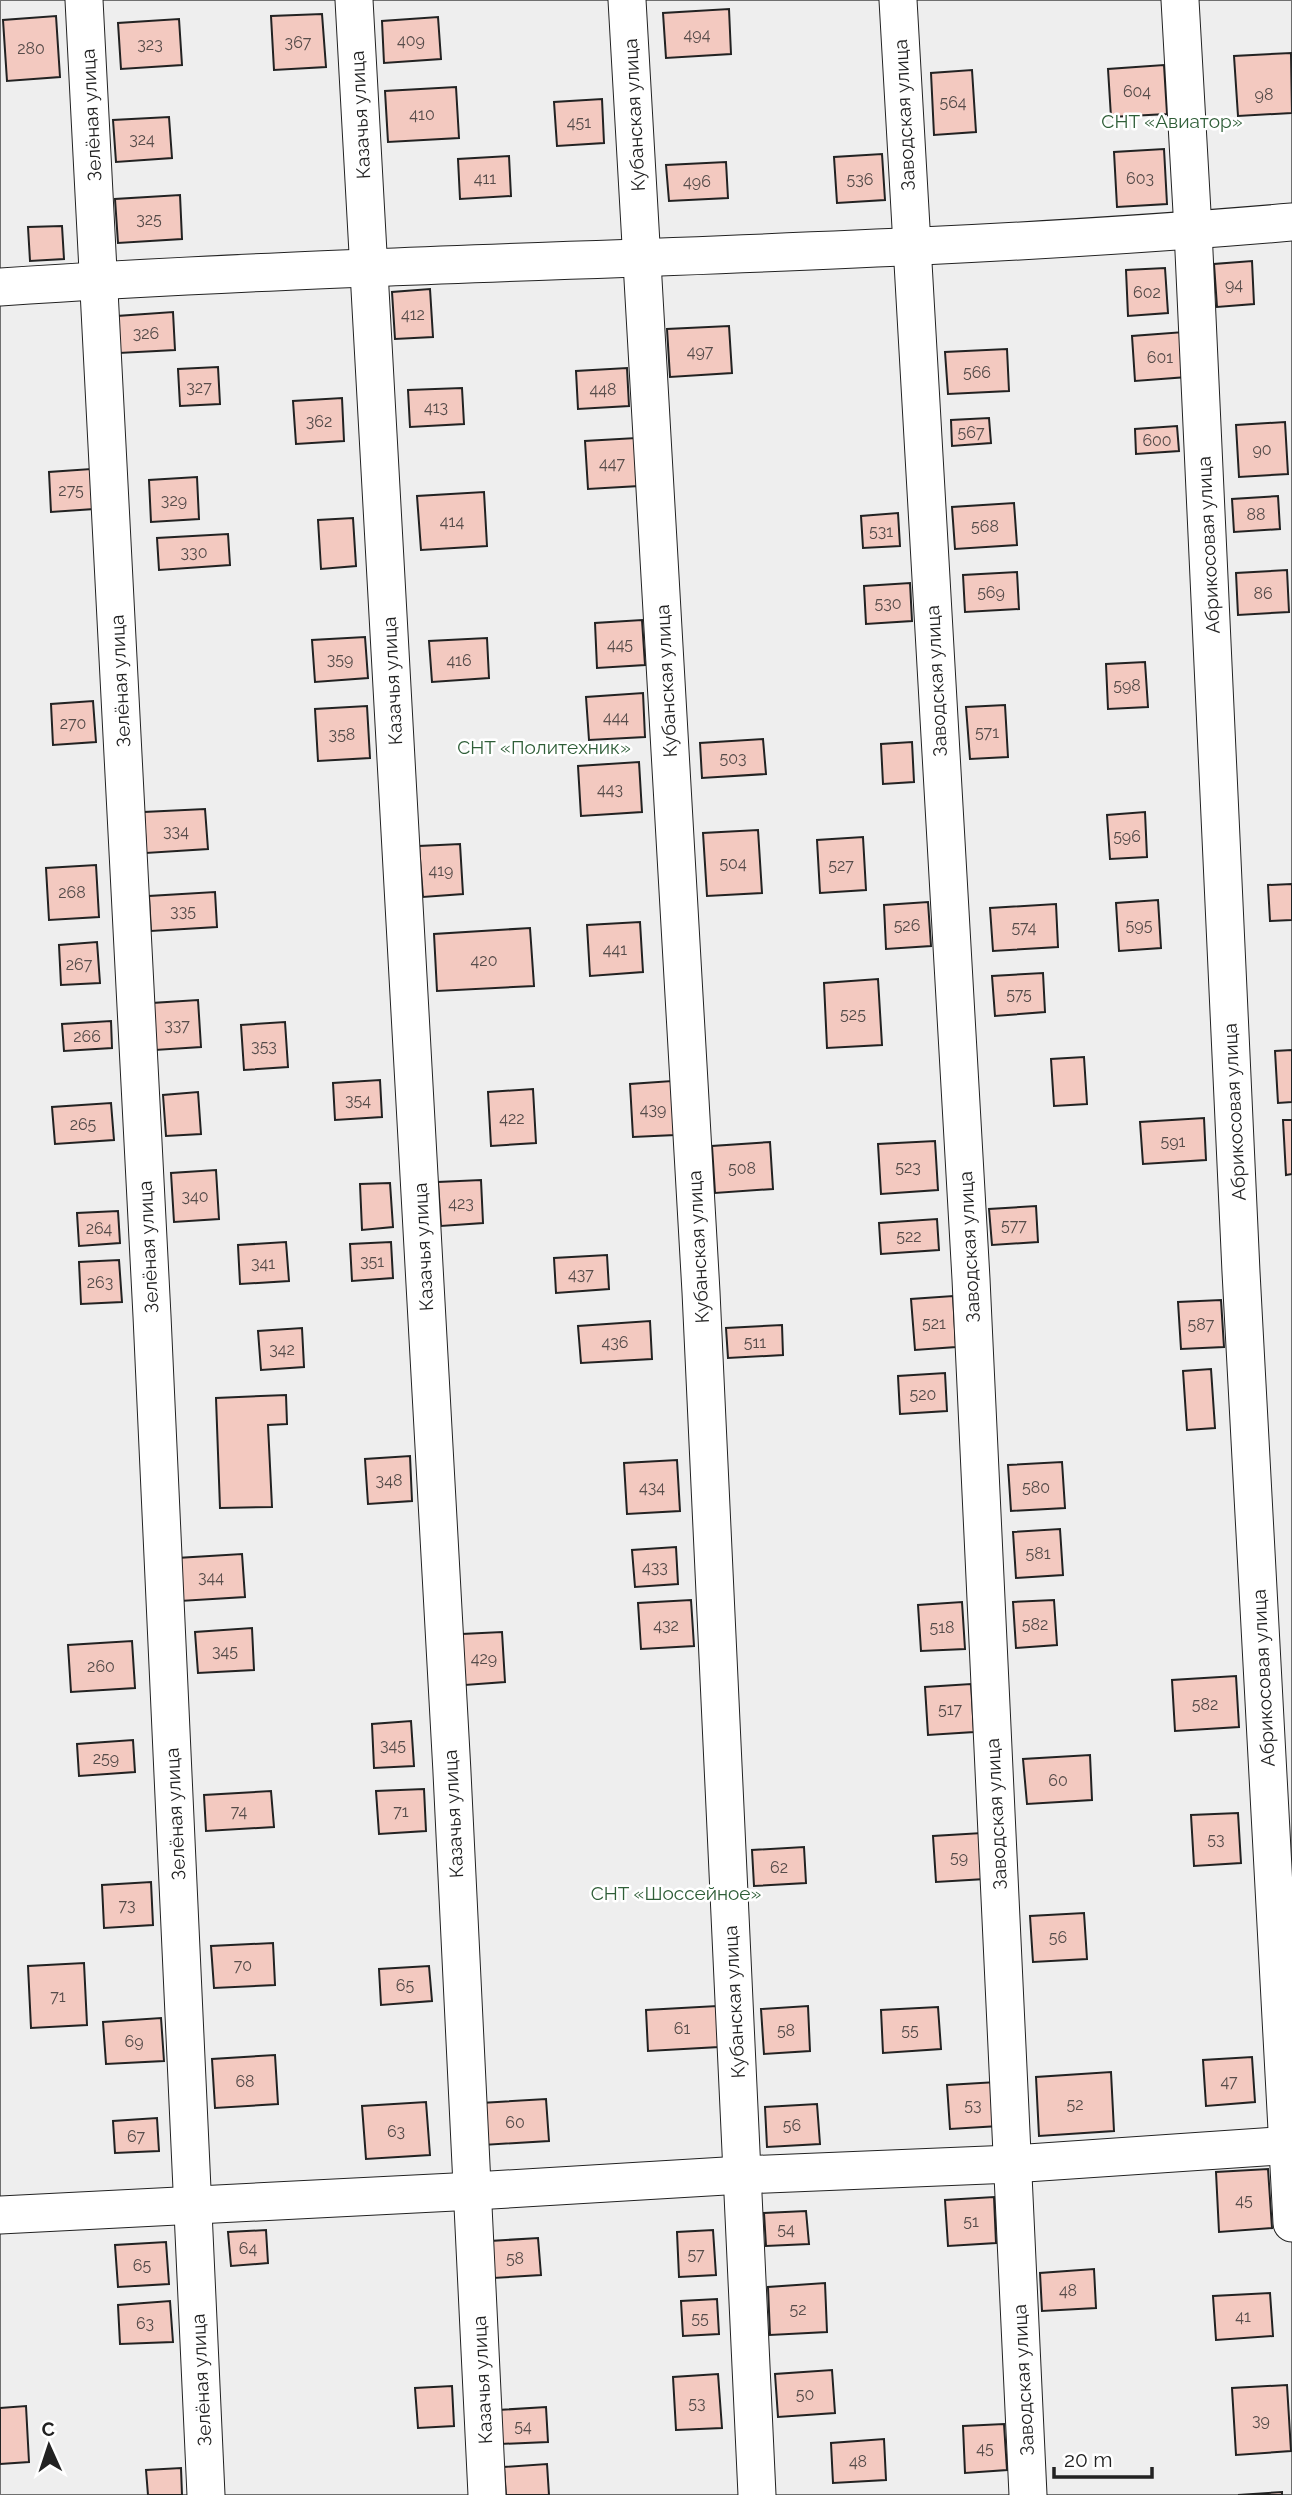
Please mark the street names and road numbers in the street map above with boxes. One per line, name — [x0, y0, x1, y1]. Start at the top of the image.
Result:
street label: Кубанская улица — [619, 38, 649, 192]
street label: Заводская улица — [889, 39, 919, 191]
street label: Зелёная улица — [77, 48, 105, 182]
street label: Казачья улица — [346, 50, 374, 180]
street label: Абрикосовая улица — [1192, 456, 1224, 634]
street label: Кубанская улица — [651, 604, 681, 758]
street label: Заводская улица — [921, 605, 951, 757]
street label: Зелёная улица — [106, 614, 134, 748]
street label: Казачья улица — [378, 616, 406, 746]
street label: Абрикосовая улица — [1218, 1023, 1250, 1201]
street label: Кубанская улица — [683, 1170, 713, 1324]
street label: Заводская улица — [954, 1171, 984, 1323]
street label: Зелёная улица — [134, 1180, 162, 1314]
street label: Казачья улица — [409, 1182, 437, 1312]
street label: Абрикосовая улица — [1247, 1589, 1279, 1767]
street label: Заводская улица — [981, 1738, 1011, 1890]
street label: Зелёная улица — [161, 1747, 189, 1881]
street label: Казачья улица — [439, 1749, 467, 1879]
street label: Кубанская улица — [719, 1925, 749, 2079]
street label: Заводская улица — [1008, 2304, 1038, 2456]
street label: Зелёная улица — [187, 2313, 215, 2447]
street label: Казачья улица — [468, 2315, 496, 2445]

